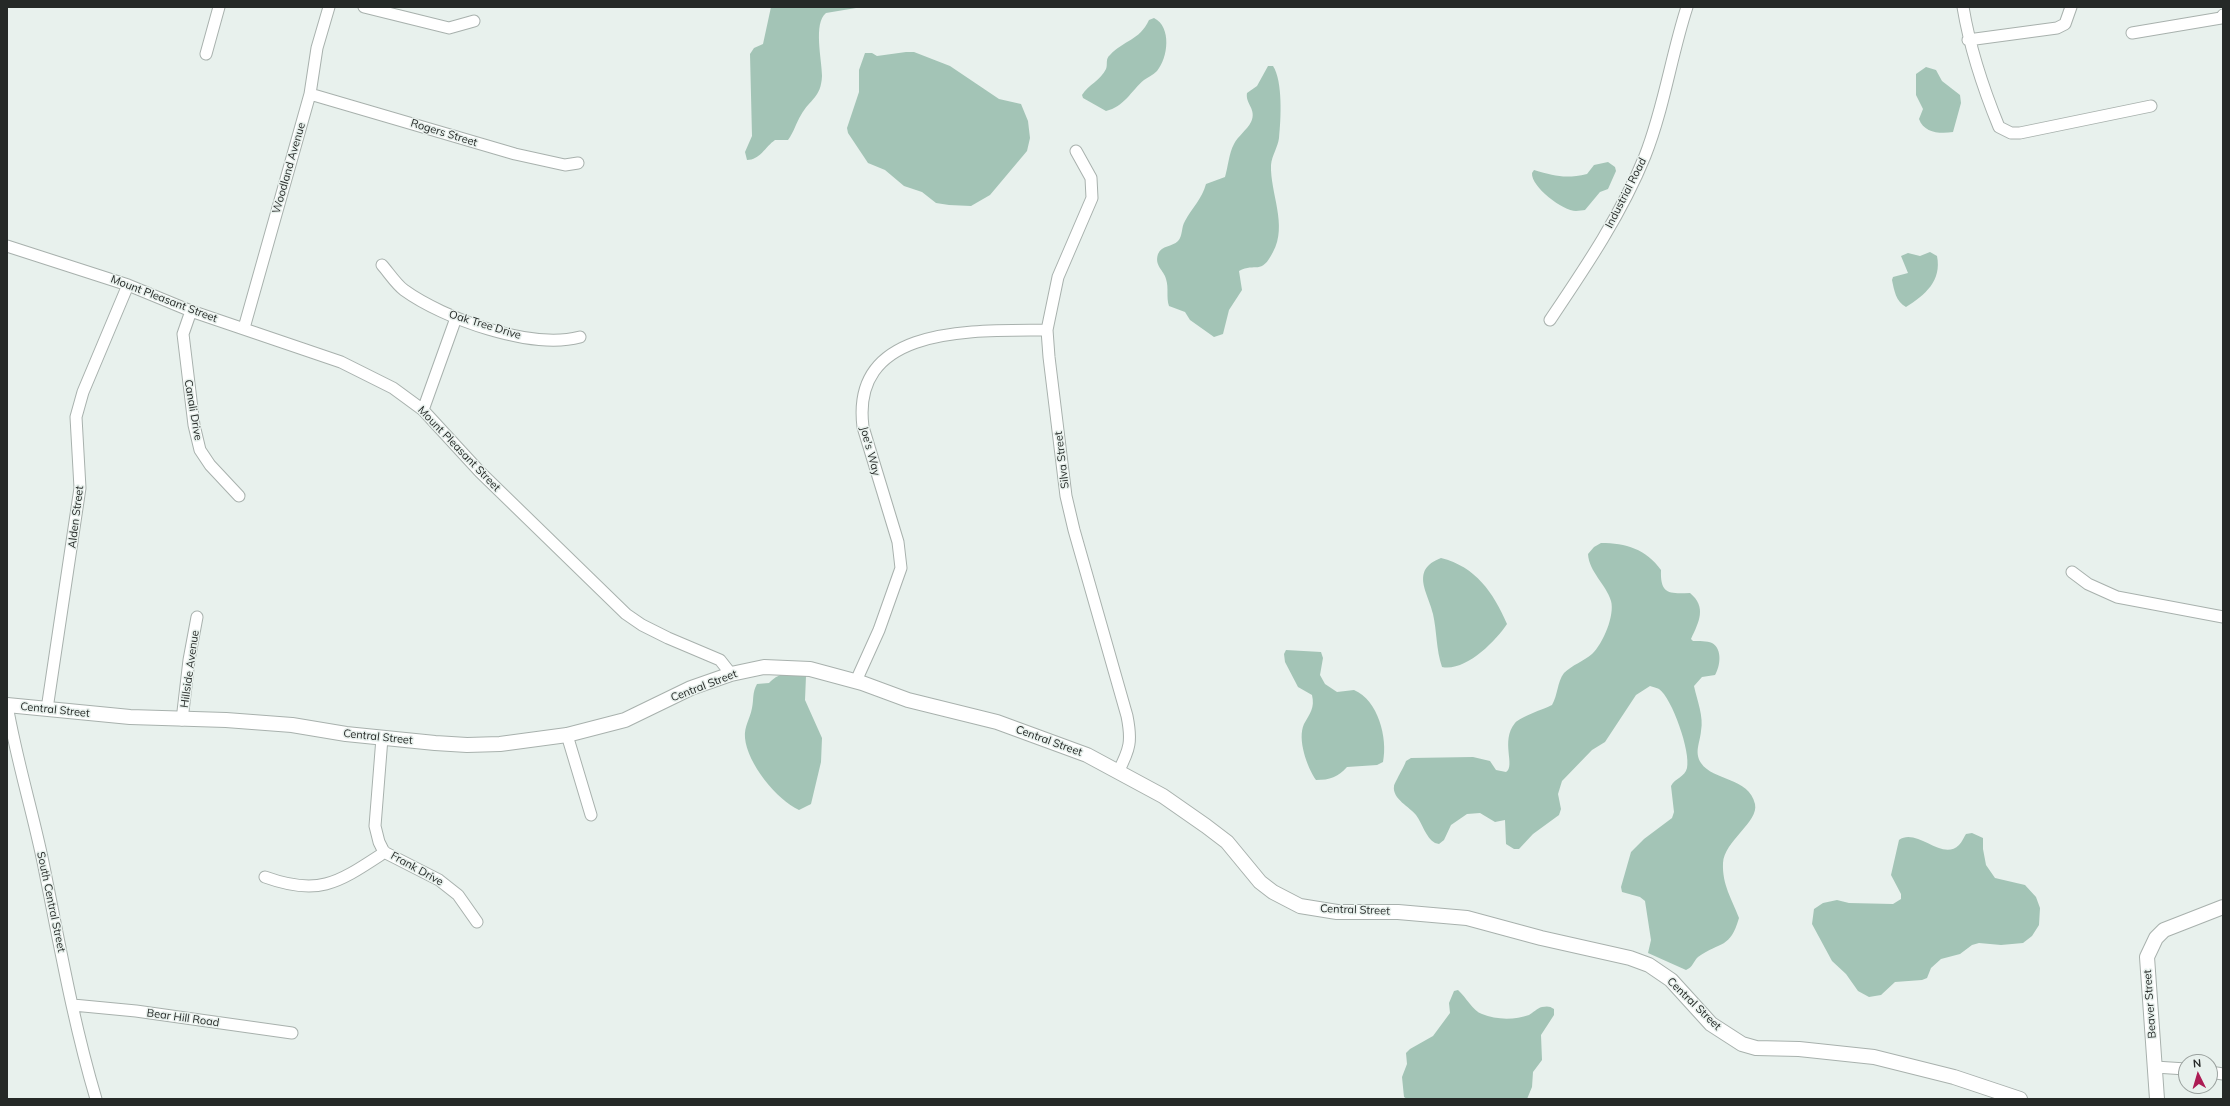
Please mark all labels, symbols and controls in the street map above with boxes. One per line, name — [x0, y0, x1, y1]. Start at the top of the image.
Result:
street label: Rogers Street — [409, 117, 479, 149]
street label: Woodland Avenue — [270, 121, 308, 215]
street label: Industrial Road — [1603, 156, 1649, 230]
street label: Mount Pleasant Street — [109, 273, 219, 325]
street label: Oak Tree Drive — [447, 308, 523, 342]
street label: Canali Drive — [181, 378, 205, 442]
street label: Mount Pleasant Street — [415, 404, 503, 494]
street label: Joe's Way — [857, 425, 883, 477]
street label: Silva Street — [1052, 431, 1072, 489]
street label: Alden Street — [66, 485, 86, 549]
street label: Hillside Avenue — [178, 629, 202, 709]
street label: Central Street — [669, 667, 739, 705]
street label: Central Street — [20, 700, 90, 720]
street label: Central Street — [1014, 723, 1084, 759]
street label: Central Street — [343, 727, 413, 747]
street label: Frank Drive — [388, 849, 446, 889]
street label: South Central Street — [34, 850, 68, 954]
street label: Central Street — [1320, 902, 1390, 918]
street label: Beaver Street — [2141, 969, 2159, 1039]
street label: Central Street — [1664, 975, 1724, 1033]
street label: Bear Hill Road — [146, 1006, 220, 1030]
north arrow — [2178, 1054, 2218, 1094]
text: N — [2192, 1056, 2202, 1070]

